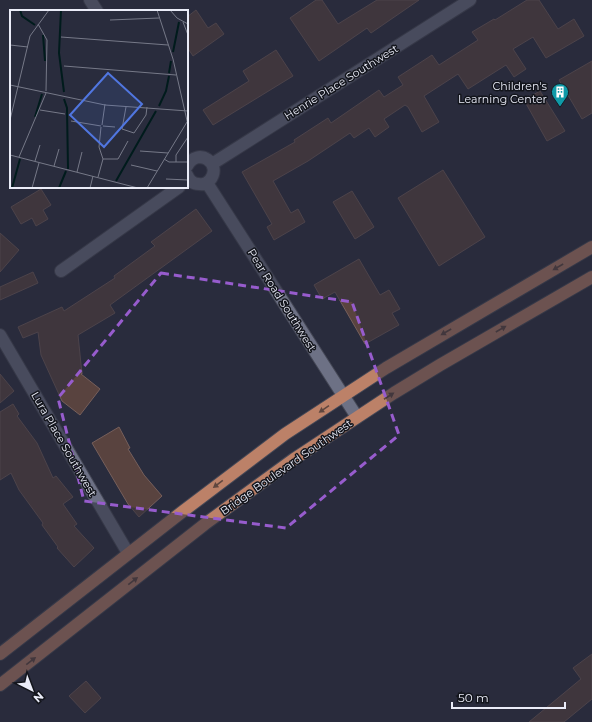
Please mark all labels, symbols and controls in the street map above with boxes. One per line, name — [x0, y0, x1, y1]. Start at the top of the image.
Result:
inset map — [10, 10, 188, 188]
street label: Henrie Place Southwest — [281, 41, 401, 123]
place label: Children's Learning Center — [458, 79, 548, 106]
building icon: Children's Learning Center — [550, 82, 570, 107]
street label: Pear Road Southwest — [245, 246, 320, 354]
one-way arrow — [552, 263, 564, 270]
one-way arrow — [495, 326, 507, 333]
one-way arrow — [440, 329, 452, 336]
street label: Lura Place Southwest — [28, 389, 100, 499]
one-way arrow — [384, 392, 395, 400]
one-way arrow — [318, 405, 330, 412]
street label: Bridge Boulevard Southwest — [217, 416, 355, 518]
one-way arrow — [212, 480, 223, 488]
one-way arrow — [127, 576, 138, 585]
one-way arrow — [25, 657, 36, 665]
north arrow — [12, 670, 52, 710]
scale bar — [452, 684, 565, 710]
text: N — [31, 689, 47, 706]
text: 50 m — [458, 690, 489, 705]

